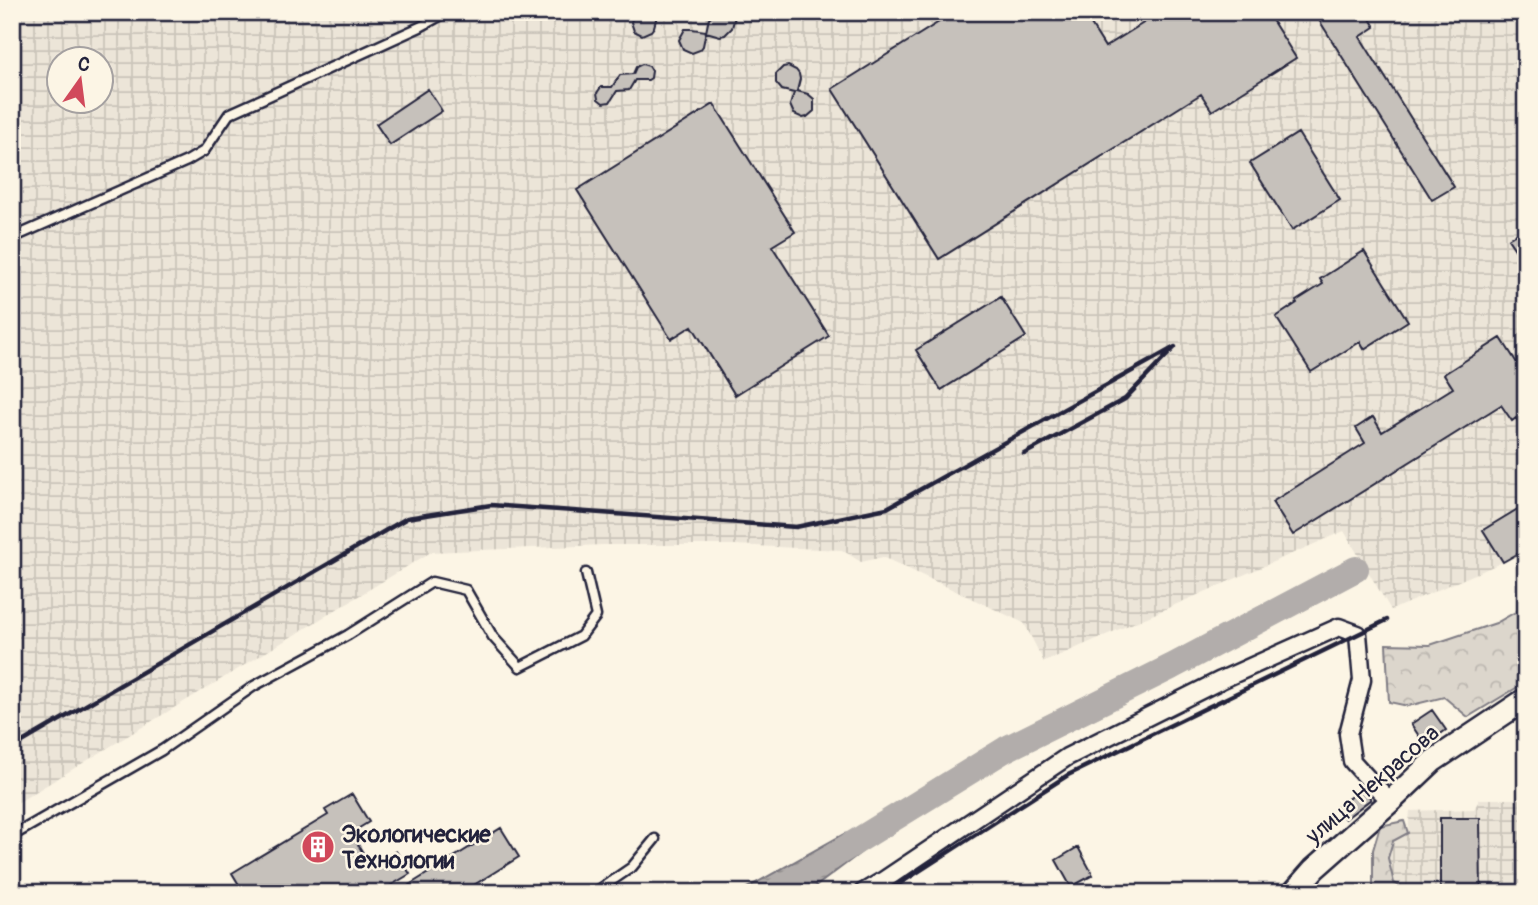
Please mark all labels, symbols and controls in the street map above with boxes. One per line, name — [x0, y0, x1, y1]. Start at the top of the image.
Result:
north arrow — [46, 46, 116, 116]
text: С — [75, 51, 93, 78]
street label: улица Некрасова — [1299, 718, 1445, 851]
place label: Экологические Технологии — [341, 820, 491, 875]
building icon: Экологические Технологии — [299, 828, 337, 866]

